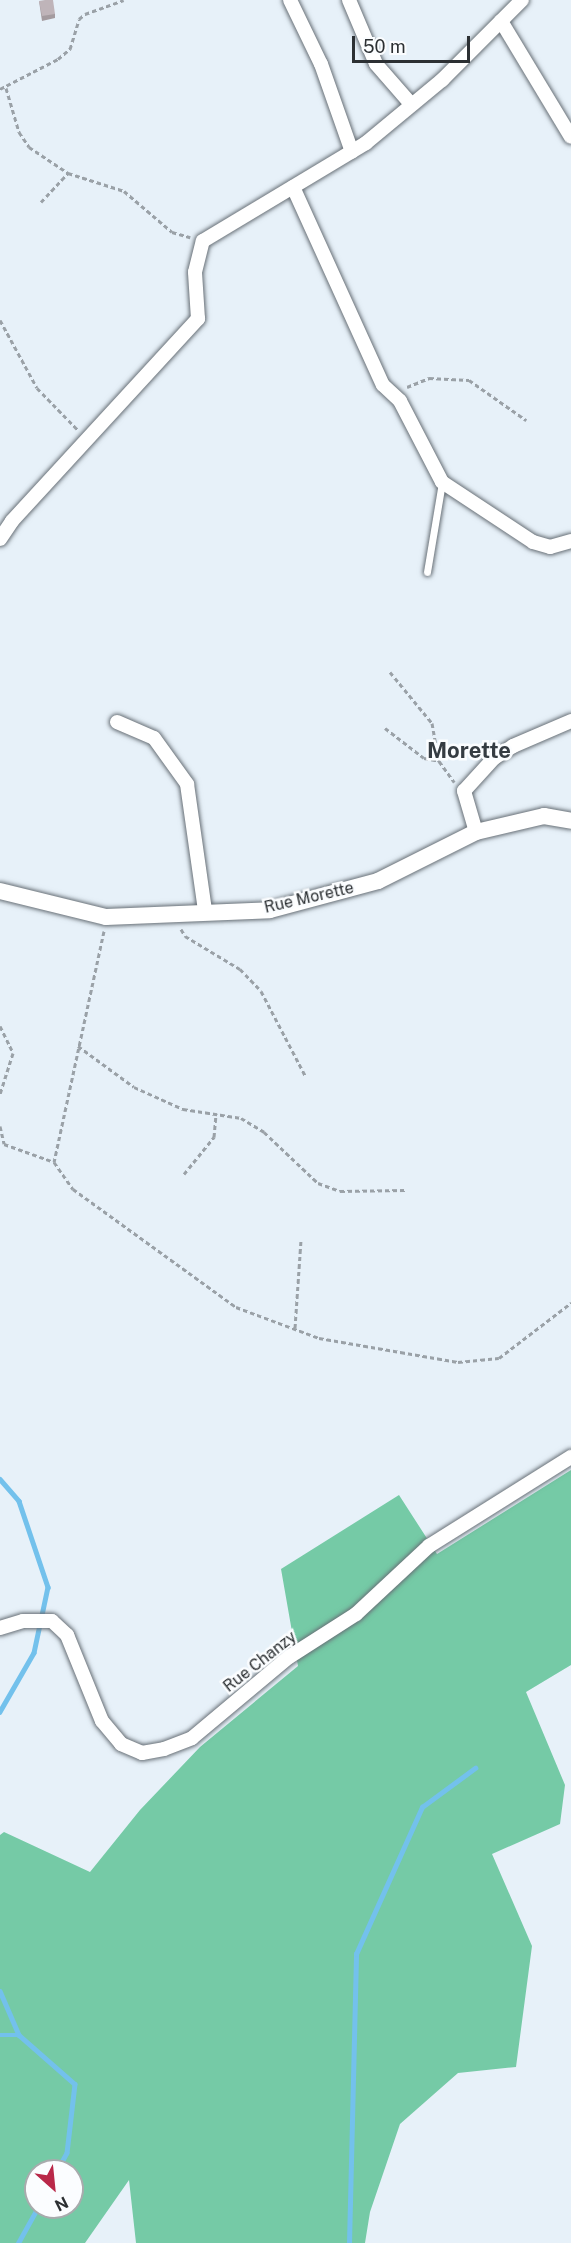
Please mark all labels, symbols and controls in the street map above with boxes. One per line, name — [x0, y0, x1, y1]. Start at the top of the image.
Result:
scale bar — [355, 24, 474, 62]
text: 50 m — [363, 36, 406, 57]
district label: Morette — [427, 738, 511, 764]
street label: Rue Morette — [262, 878, 356, 918]
street label: Rue Chanzy — [220, 1628, 300, 1696]
north arrow — [24, 2159, 84, 2219]
text: N — [52, 2192, 71, 2215]

